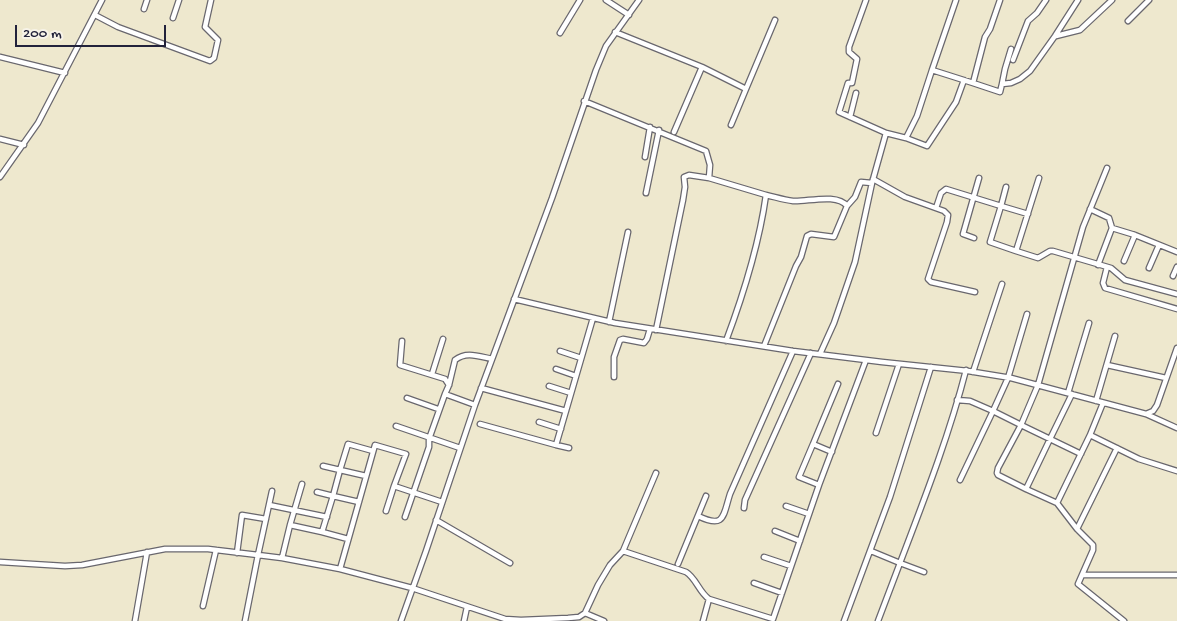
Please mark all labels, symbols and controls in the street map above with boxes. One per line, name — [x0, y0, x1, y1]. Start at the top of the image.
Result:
scale bar — [18, 15, 169, 47]
text: 200 m — [23, 25, 62, 43]

